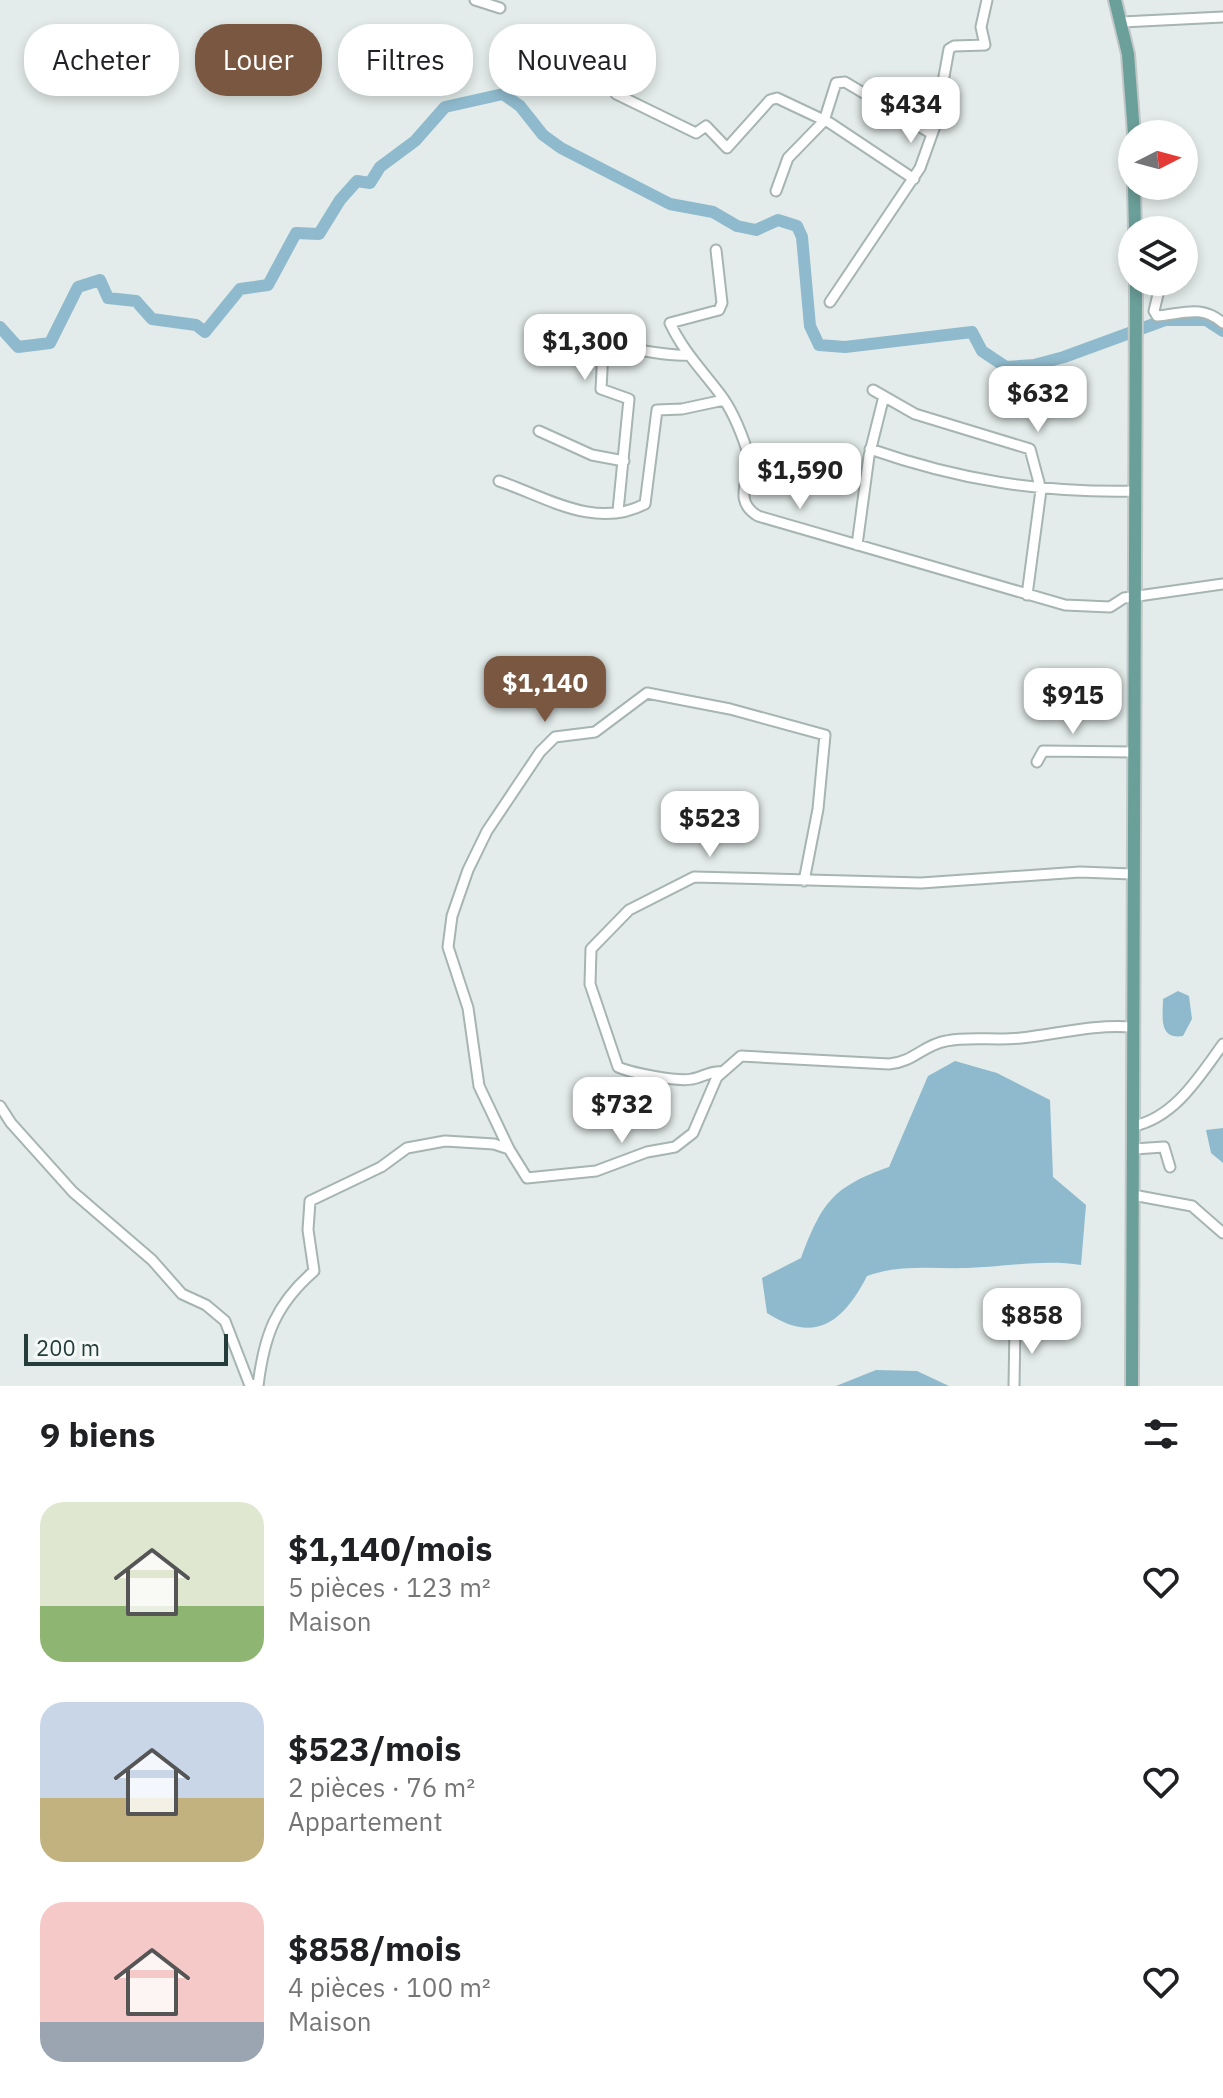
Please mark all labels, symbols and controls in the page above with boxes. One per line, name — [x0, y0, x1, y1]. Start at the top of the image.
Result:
chip: Acheter — [24, 24, 179, 96]
chip: Louer — [195, 24, 322, 96]
chip: Filtres — [338, 24, 473, 96]
chip: Nouveau — [489, 24, 656, 96]
pin: $434 — [864, 77, 958, 145]
text: $434 — [880, 86, 942, 120]
north arrow — [1118, 120, 1198, 200]
map controls — [1118, 120, 1198, 296]
button: layers — [1118, 216, 1198, 296]
pin: $1,300 — [520, 314, 650, 382]
text: $1,300 — [542, 323, 628, 357]
pin: $632 — [991, 366, 1085, 434]
text: $632 — [1007, 375, 1069, 409]
pin: $1,590 — [735, 443, 865, 511]
text: $1,590 — [757, 452, 843, 486]
pin: $1,140 — [480, 656, 610, 724]
text: $1,140 — [502, 665, 588, 699]
pin: $915 — [1026, 668, 1120, 736]
text: $915 — [1042, 677, 1104, 711]
pin: $523 — [663, 791, 757, 859]
text: $523 — [679, 800, 741, 834]
pin: $732 — [575, 1077, 669, 1145]
text: $732 — [591, 1086, 653, 1120]
pin: $858 — [985, 1288, 1079, 1356]
text: $858 — [1001, 1297, 1063, 1331]
scale bar — [24, 1330, 228, 1366]
text: 200 m — [36, 1333, 100, 1362]
text: 9 biens — [40, 1412, 155, 1456]
icon: filters — [1139, 1412, 1183, 1456]
text: $1,140/mois — [288, 1526, 492, 1570]
icon: home — [104, 1534, 200, 1630]
icon: heart — [1139, 1560, 1183, 1604]
text: 5 pièces · 123 m² — [288, 1570, 491, 1604]
text: Maison — [288, 1604, 372, 1638]
text: $523/mois — [288, 1726, 461, 1770]
icon: home — [104, 1734, 200, 1830]
icon: heart — [1139, 1760, 1183, 1804]
text: 2 pièces · 76 m² — [288, 1770, 475, 1804]
text: Appartement — [288, 1804, 443, 1838]
text: $858/mois — [288, 1926, 461, 1970]
icon: home — [104, 1934, 200, 2030]
icon: heart — [1139, 1960, 1183, 2004]
text: 4 pièces · 100 m² — [288, 1970, 491, 2004]
text: Maison — [288, 2004, 372, 2038]

